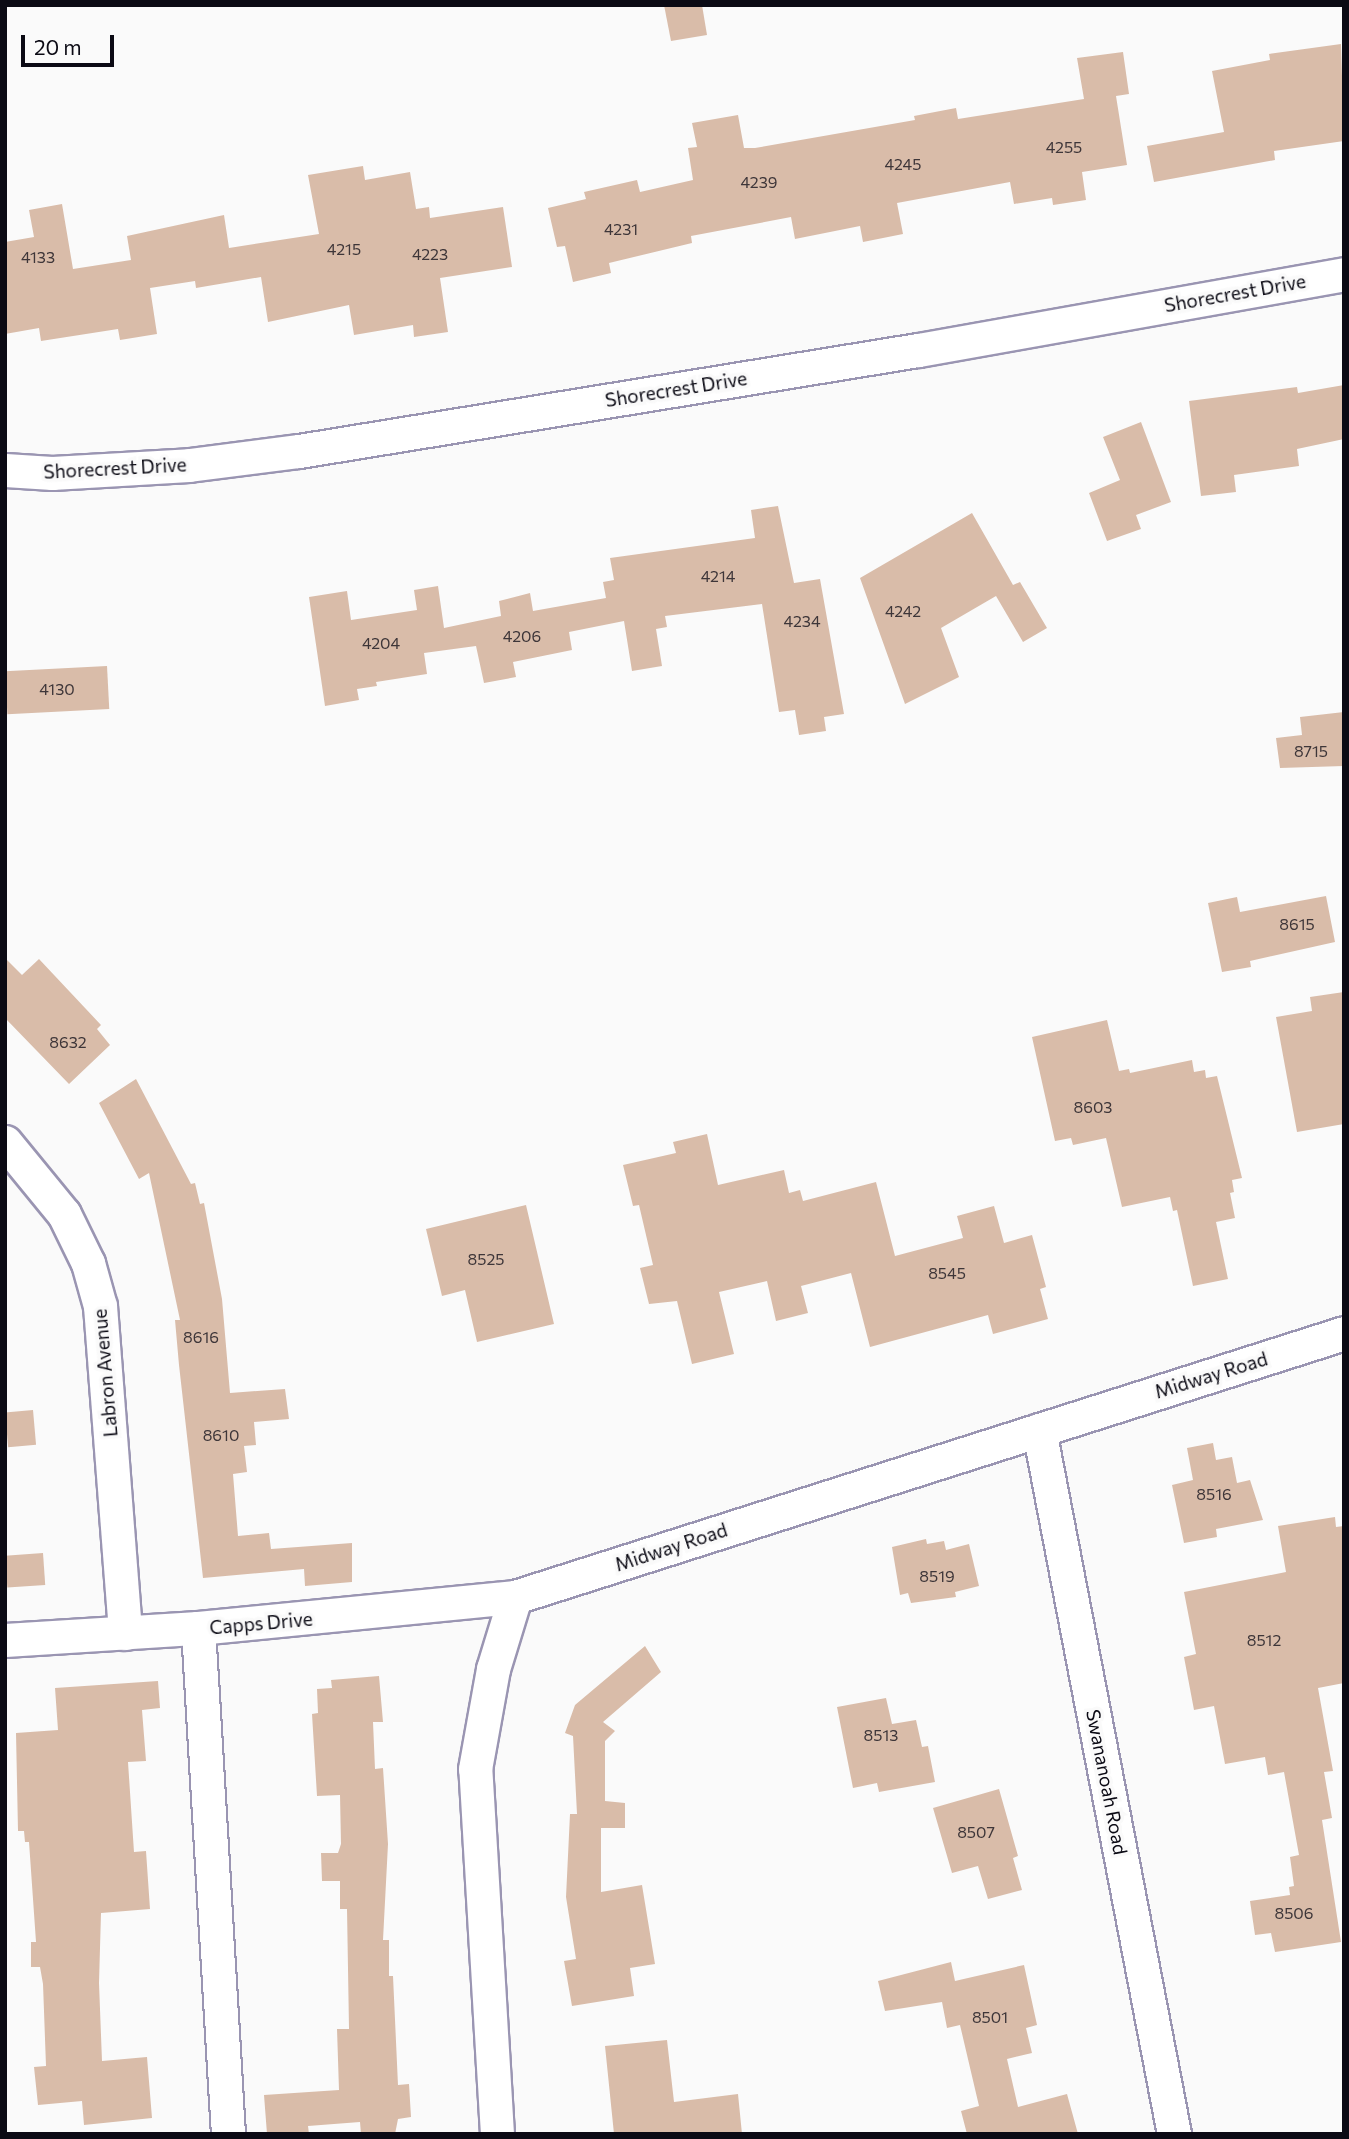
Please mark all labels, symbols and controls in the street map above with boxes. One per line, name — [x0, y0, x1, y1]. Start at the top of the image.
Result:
scale bar — [24, 21, 117, 65]
text: 20 m — [34, 34, 82, 59]
house number: 4255 — [1046, 137, 1082, 157]
house number: 4245 — [885, 154, 921, 174]
house number: 4239 — [740, 172, 778, 192]
house number: 4231 — [604, 219, 638, 239]
house number: 4215 — [327, 239, 361, 259]
house number: 4223 — [412, 244, 448, 264]
house number: 4133 — [21, 247, 55, 267]
street label: Shorecrest Drive — [1162, 269, 1308, 317]
street label: Shorecrest Drive — [603, 367, 749, 411]
street label: Shorecrest Drive — [43, 453, 187, 483]
house number: 4214 — [701, 566, 735, 586]
house number: 4242 — [885, 601, 921, 621]
house number: 4234 — [784, 611, 820, 631]
house number: 4206 — [503, 626, 541, 646]
house number: 4204 — [362, 633, 400, 653]
house number: 4130 — [39, 679, 75, 699]
house number: 8715 — [1294, 741, 1328, 761]
house number: 8615 — [1279, 914, 1315, 934]
house number: 8632 — [49, 1032, 87, 1052]
house number: 8603 — [1074, 1097, 1112, 1117]
house number: 8525 — [468, 1249, 504, 1269]
house number: 8545 — [928, 1263, 966, 1283]
street label: Labron Avenue — [88, 1308, 122, 1438]
house number: 8616 — [183, 1327, 219, 1347]
street label: Midway Road — [1152, 1347, 1270, 1403]
house number: 8610 — [203, 1425, 239, 1445]
house number: 8516 — [1196, 1484, 1232, 1504]
street label: Midway Road — [612, 1518, 730, 1576]
house number: 8519 — [919, 1566, 955, 1586]
street label: Capps Drive — [208, 1607, 314, 1639]
house number: 8512 — [1247, 1630, 1281, 1650]
street label: Swananoah Road — [1082, 1707, 1132, 1857]
house number: 8513 — [864, 1725, 898, 1745]
house number: 8507 — [957, 1822, 995, 1842]
house number: 8506 — [1274, 1903, 1314, 1923]
house number: 8501 — [972, 2007, 1008, 2027]

